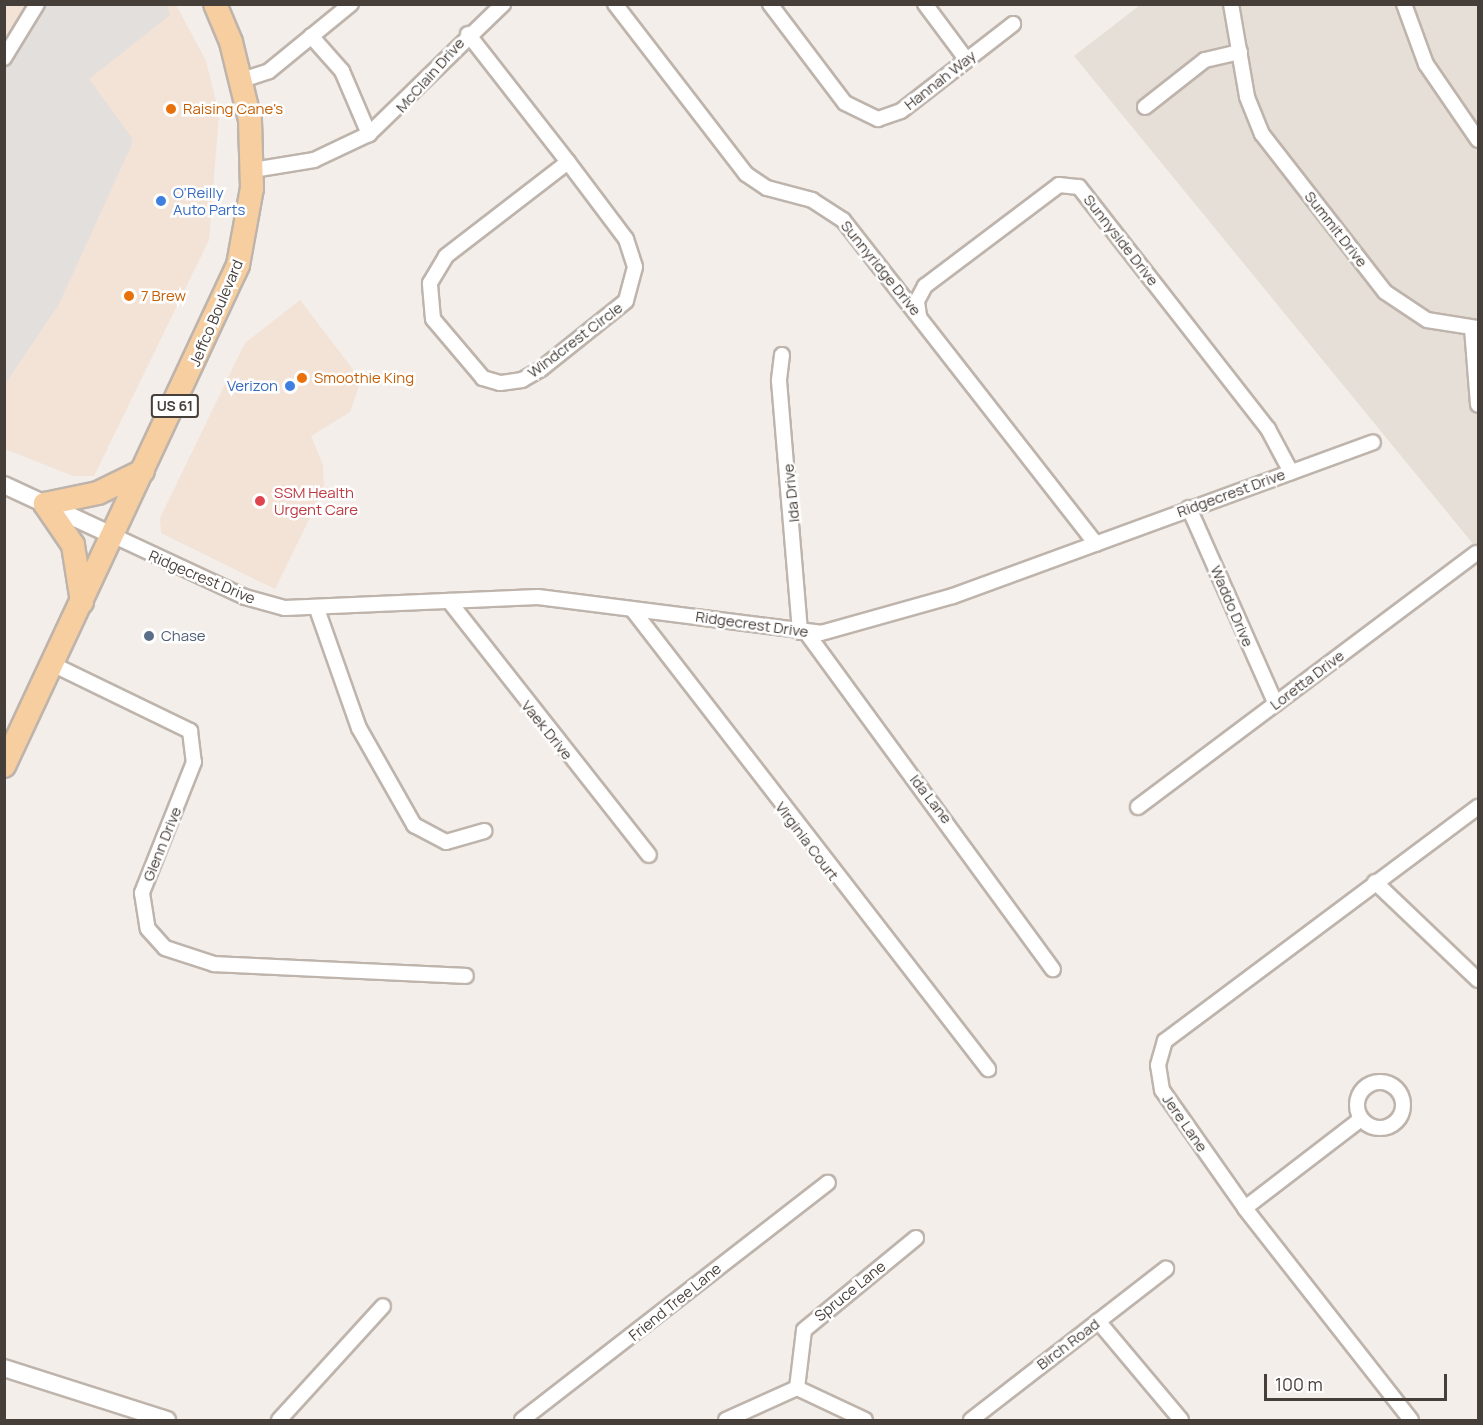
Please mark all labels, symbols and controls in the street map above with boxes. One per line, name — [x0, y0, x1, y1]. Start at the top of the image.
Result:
street label: McClain Drive — [392, 34, 468, 116]
street label: Hannah Way — [901, 46, 979, 114]
place label: Raising Cane's — [183, 100, 283, 118]
marker: Raising Cane's — [164, 102, 178, 116]
place label: O'Reilly Auto Parts — [173, 183, 245, 218]
street label: Summit Drive — [1301, 188, 1371, 270]
street label: Sunnyside Drive — [1080, 191, 1162, 289]
marker: O'Reilly Auto Parts — [154, 194, 168, 208]
street label: Sunnyridge Drive — [837, 217, 925, 319]
street label: Jeffco Boulevard — [185, 257, 247, 369]
place label: 7 Brew — [141, 287, 186, 305]
marker: 7 Brew — [122, 289, 136, 303]
street label: Windcrest Circle — [524, 298, 626, 382]
place label: Smoothie King — [314, 369, 414, 387]
marker: Smoothie King — [295, 371, 309, 385]
place label: Verizon — [227, 377, 278, 395]
marker: Verizon — [283, 379, 297, 393]
road number: US 61 — [150, 395, 201, 417]
street label: Ida Drive — [779, 463, 803, 523]
street label: Ridgecrest Drive — [1174, 465, 1288, 521]
place label: SSM Health Urgent Care — [274, 483, 358, 518]
marker: SSM Health Urgent Care — [251, 492, 269, 510]
street label: Ridgecrest Drive — [146, 546, 258, 608]
street label: Waddo Drive — [1207, 563, 1257, 649]
street label: Ridgecrest Drive — [694, 607, 810, 641]
place label: Chase — [161, 627, 206, 645]
marker: Chase — [142, 629, 156, 643]
street label: Loretta Drive — [1266, 646, 1348, 714]
street label: Vaek Drive — [518, 697, 576, 763]
street label: Ida Lane — [906, 771, 956, 827]
street label: Virginia Court — [772, 798, 842, 884]
street label: Glenn Drive — [139, 804, 185, 884]
street label: Jere Lane — [1159, 1091, 1211, 1155]
street label: Spruce Lane — [811, 1257, 889, 1325]
street label: Friend Tree Lane — [625, 1259, 725, 1345]
street label: Birch Road — [1033, 1315, 1103, 1373]
scale bar — [1267, 1362, 1450, 1400]
text: 100 m — [1275, 1372, 1323, 1396]

